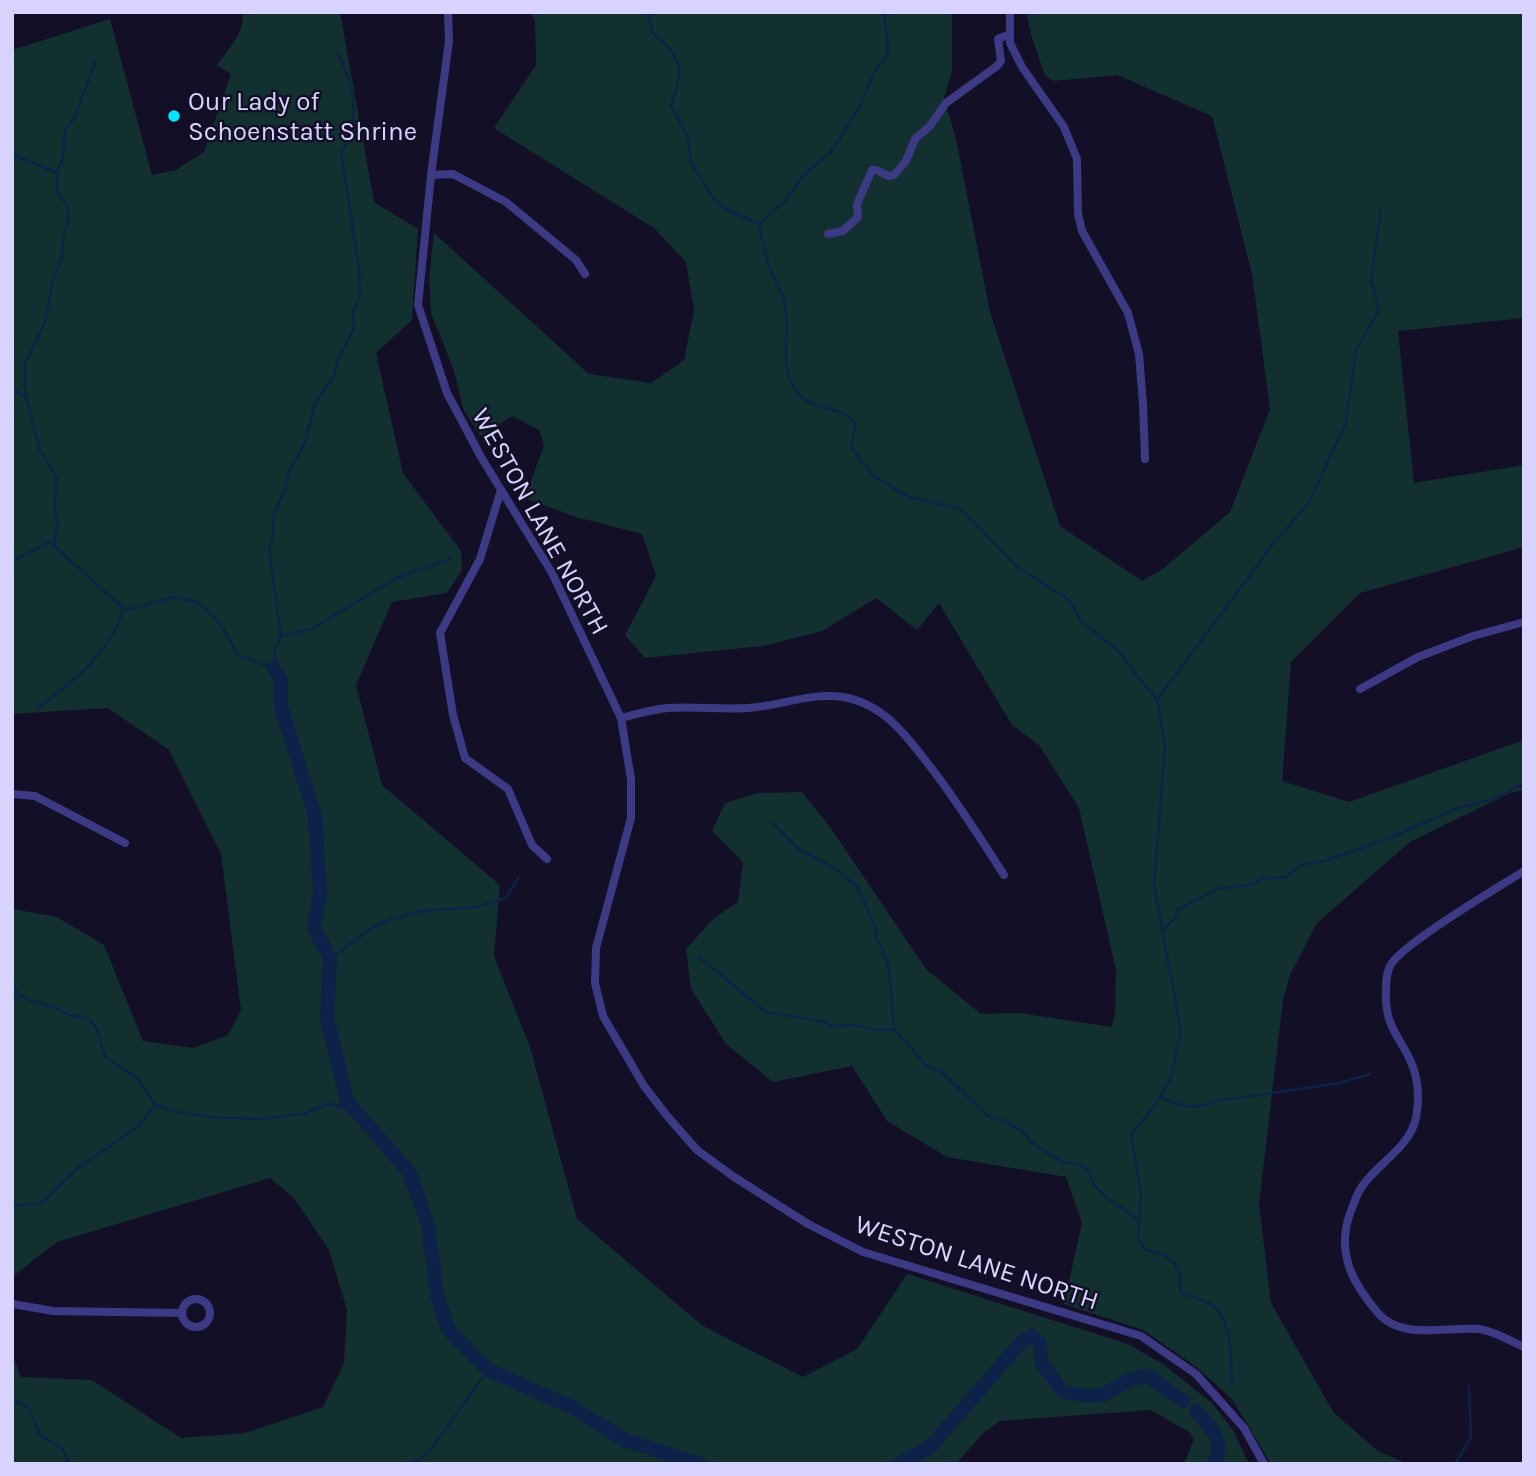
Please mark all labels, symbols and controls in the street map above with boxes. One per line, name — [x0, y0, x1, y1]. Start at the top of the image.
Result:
place label: Our Lady of Schoenstatt Shrine — [188, 86, 417, 147]
marker: Our Lady of Schoenstatt Shrine — [166, 108, 182, 124]
street label: WESTON LANE NORTH — [465, 403, 616, 640]
street label: WESTON LANE NORTH — [851, 1209, 1102, 1316]

